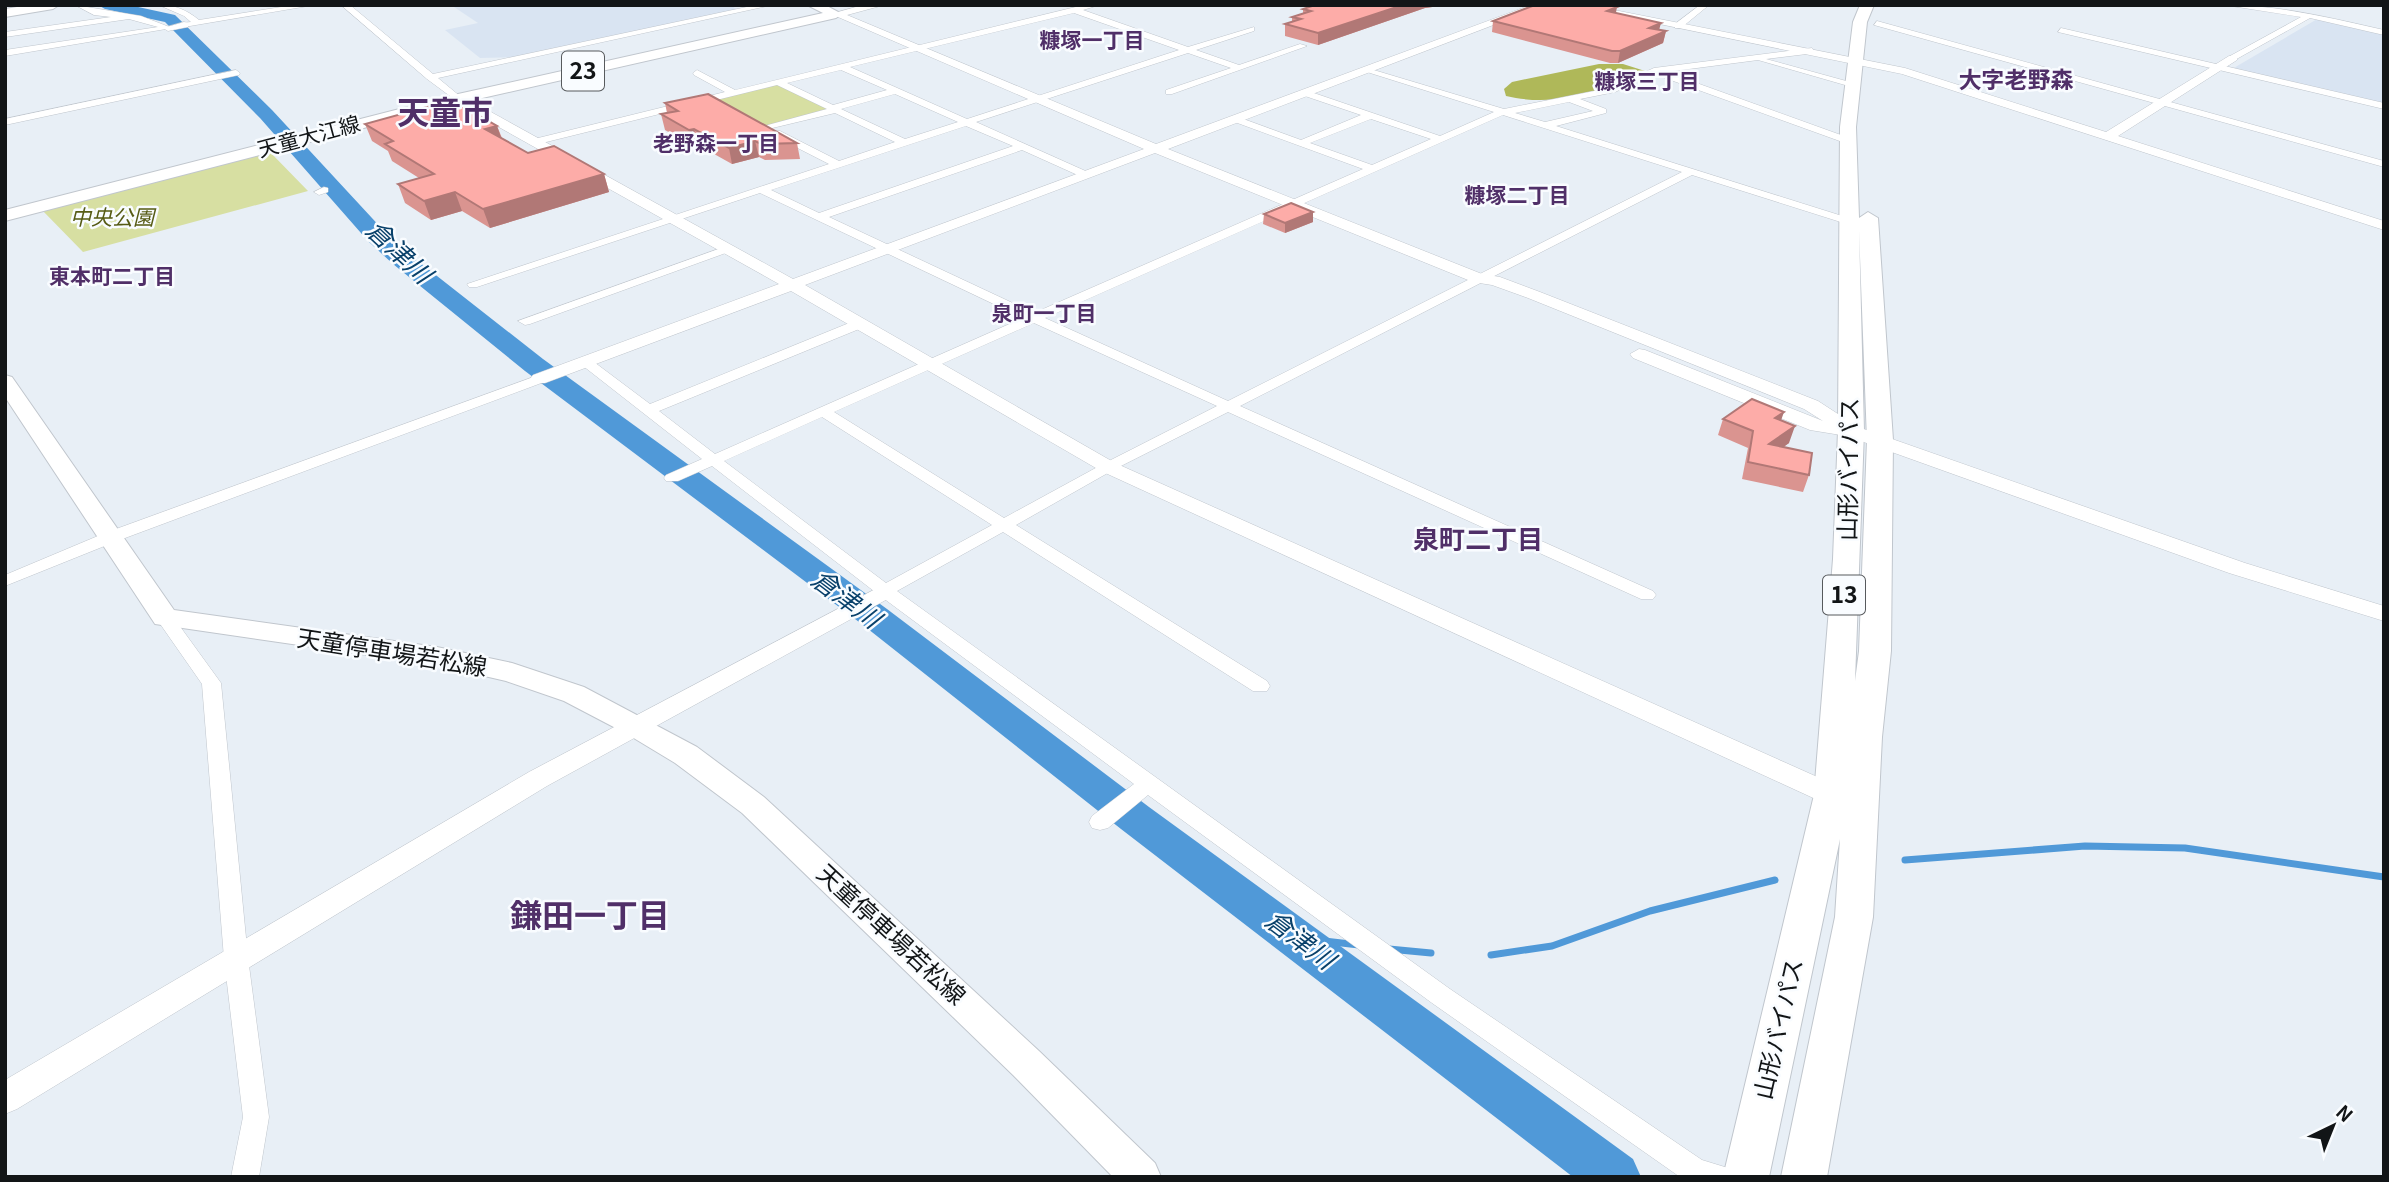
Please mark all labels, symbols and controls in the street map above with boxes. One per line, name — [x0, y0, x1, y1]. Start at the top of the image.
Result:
district label: 糠塚一丁目 — [1040, 24, 1145, 54]
road number: 23 — [562, 52, 604, 90]
district label: 大字老野森 — [1959, 61, 2074, 95]
district label: 糠塚三丁目 — [1595, 65, 1700, 95]
district label: 天童市 — [397, 87, 493, 133]
street label: 天童大江線 — [254, 107, 363, 163]
district label: 老野森一丁目 — [653, 127, 779, 157]
district label: 糠塚二丁目 — [1465, 179, 1570, 209]
park label: 中央公園 — [70, 201, 157, 231]
water label: 倉津川 — [360, 210, 444, 292]
district label: 東本町二丁目 — [49, 260, 175, 290]
district label: 泉町一丁目 — [992, 297, 1097, 327]
street label: 山形バイパス — [1828, 397, 1865, 541]
district label: 泉町二丁目 — [1413, 519, 1543, 556]
water label: 倉津川 — [805, 559, 892, 637]
road number: 13 — [1823, 576, 1865, 614]
street label: 天童停車場若松線 — [295, 618, 490, 683]
street label: 天童停車場若松線 — [811, 855, 975, 1011]
district label: 鎌田一丁目 — [510, 890, 670, 936]
water label: 倉津川 — [1259, 900, 1346, 978]
street label: 山形バイパス — [1743, 955, 1810, 1102]
north arrow — [2298, 1091, 2368, 1161]
text: N — [2331, 1098, 2360, 1127]

